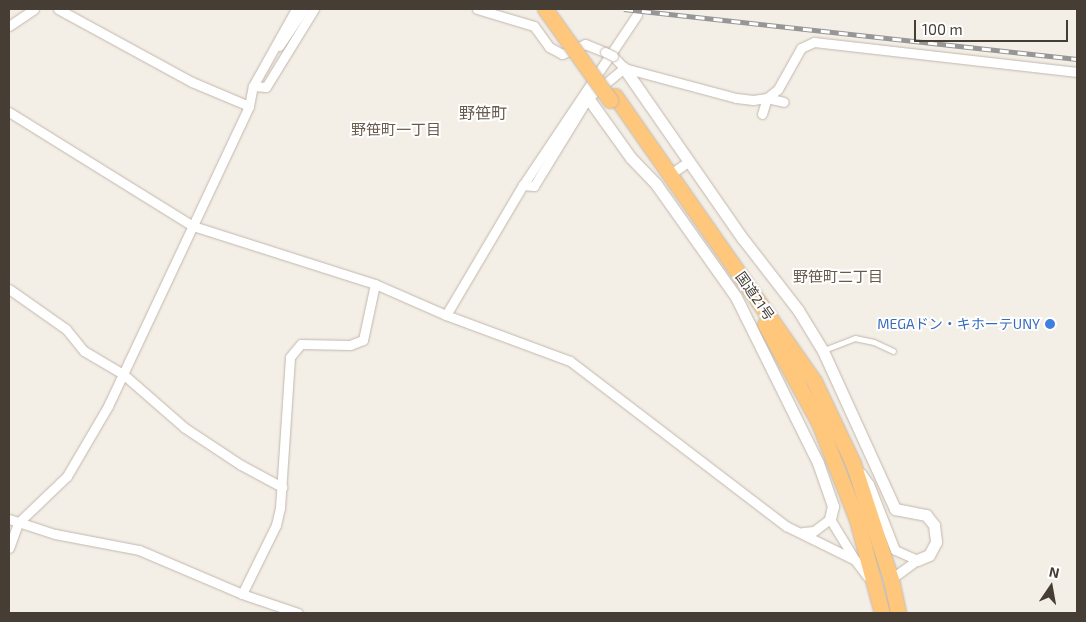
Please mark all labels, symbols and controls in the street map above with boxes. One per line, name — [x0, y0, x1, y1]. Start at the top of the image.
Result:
scale bar — [916, 10, 1070, 42]
text: 100 m — [922, 20, 963, 38]
district label: 野笹町 — [459, 103, 507, 123]
district label: 野笹町一丁目 — [351, 121, 441, 139]
street label: 国道21号 — [732, 268, 778, 324]
district label: 野笹町二丁目 — [793, 268, 883, 286]
place label: MEGAドン・キホーテUNY — [877, 316, 1040, 332]
marker: MEGAドン・キホーテUNY — [1044, 318, 1056, 330]
north arrow — [1026, 562, 1076, 612]
text: N — [1048, 562, 1061, 581]

